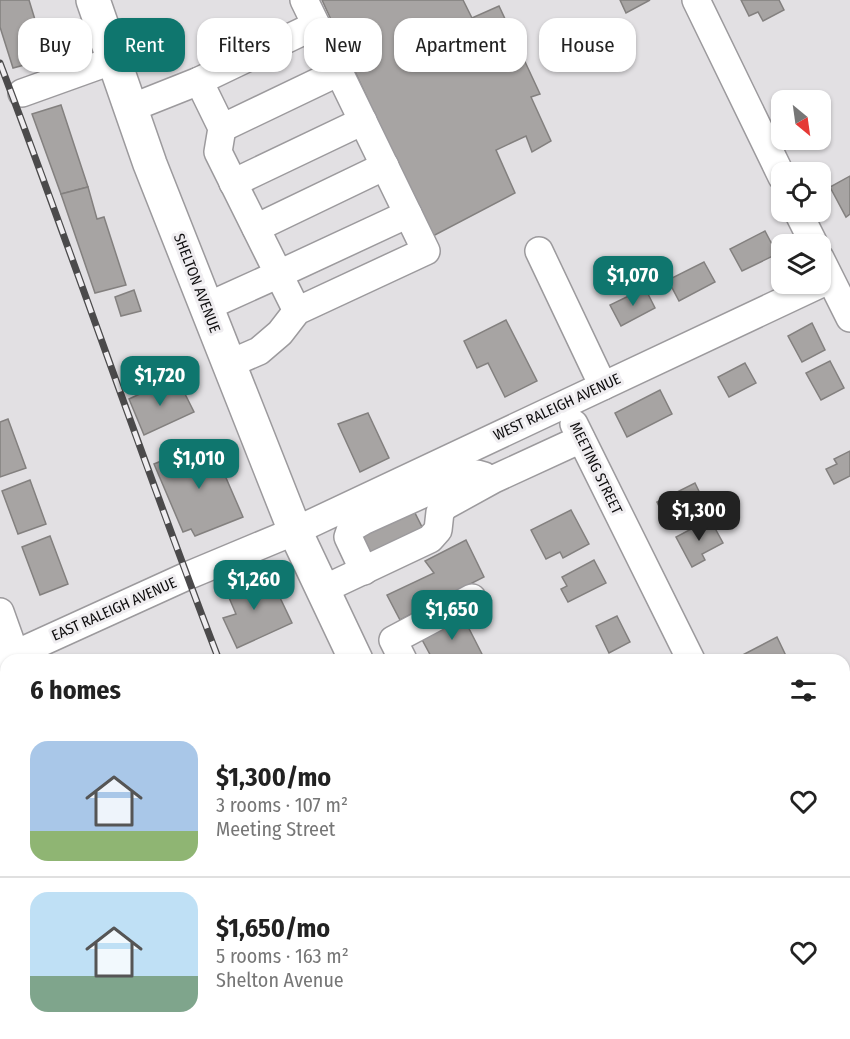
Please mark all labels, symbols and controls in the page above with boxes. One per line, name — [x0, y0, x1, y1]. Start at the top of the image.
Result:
chip: Buy — [18, 18, 92, 72]
chip: Rent — [104, 18, 185, 72]
chip: Filters — [197, 18, 292, 72]
chip: New — [304, 18, 382, 72]
chip: Apartment — [394, 18, 527, 72]
chip: House — [539, 18, 636, 72]
north arrow — [771, 90, 831, 150]
map controls — [771, 90, 831, 294]
button: locate — [771, 162, 831, 222]
street label: SHELTON AVENUE — [170, 231, 224, 335]
button: layers — [771, 234, 831, 294]
pin: $1,070 — [584, 256, 682, 307]
text: $1,070 — [607, 263, 659, 287]
pin: $1,720 — [111, 356, 209, 407]
text: $1,720 — [135, 363, 185, 387]
street label: WEST RALEIGH AVENUE — [491, 370, 623, 444]
street label: MEETING STREET — [566, 419, 626, 517]
pin: $1,010 — [150, 439, 248, 490]
text: $1,010 — [173, 446, 225, 470]
pin: $1,300 — [650, 491, 748, 542]
text: $1,300 — [672, 498, 726, 522]
pin: $1,260 — [205, 560, 303, 611]
text: $1,260 — [228, 567, 280, 591]
street label: EAST RALEIGH AVENUE — [49, 573, 179, 645]
pin: $1,650 — [403, 590, 501, 641]
text: $1,650 — [425, 597, 479, 621]
icon: filters — [787, 674, 820, 707]
text: 6 homes — [30, 675, 121, 706]
text: $1,300/mo — [216, 762, 331, 793]
icon: home — [78, 765, 150, 837]
icon: heart — [787, 785, 820, 818]
text: 3 rooms · 107 m² — [216, 793, 348, 817]
text: Meeting Street — [216, 817, 335, 841]
text: $1,650/mo — [216, 913, 330, 944]
icon: home — [78, 916, 150, 988]
icon: heart — [787, 936, 820, 969]
text: 5 rooms · 163 m² — [216, 944, 349, 968]
text: Shelton Avenue — [216, 968, 344, 992]

